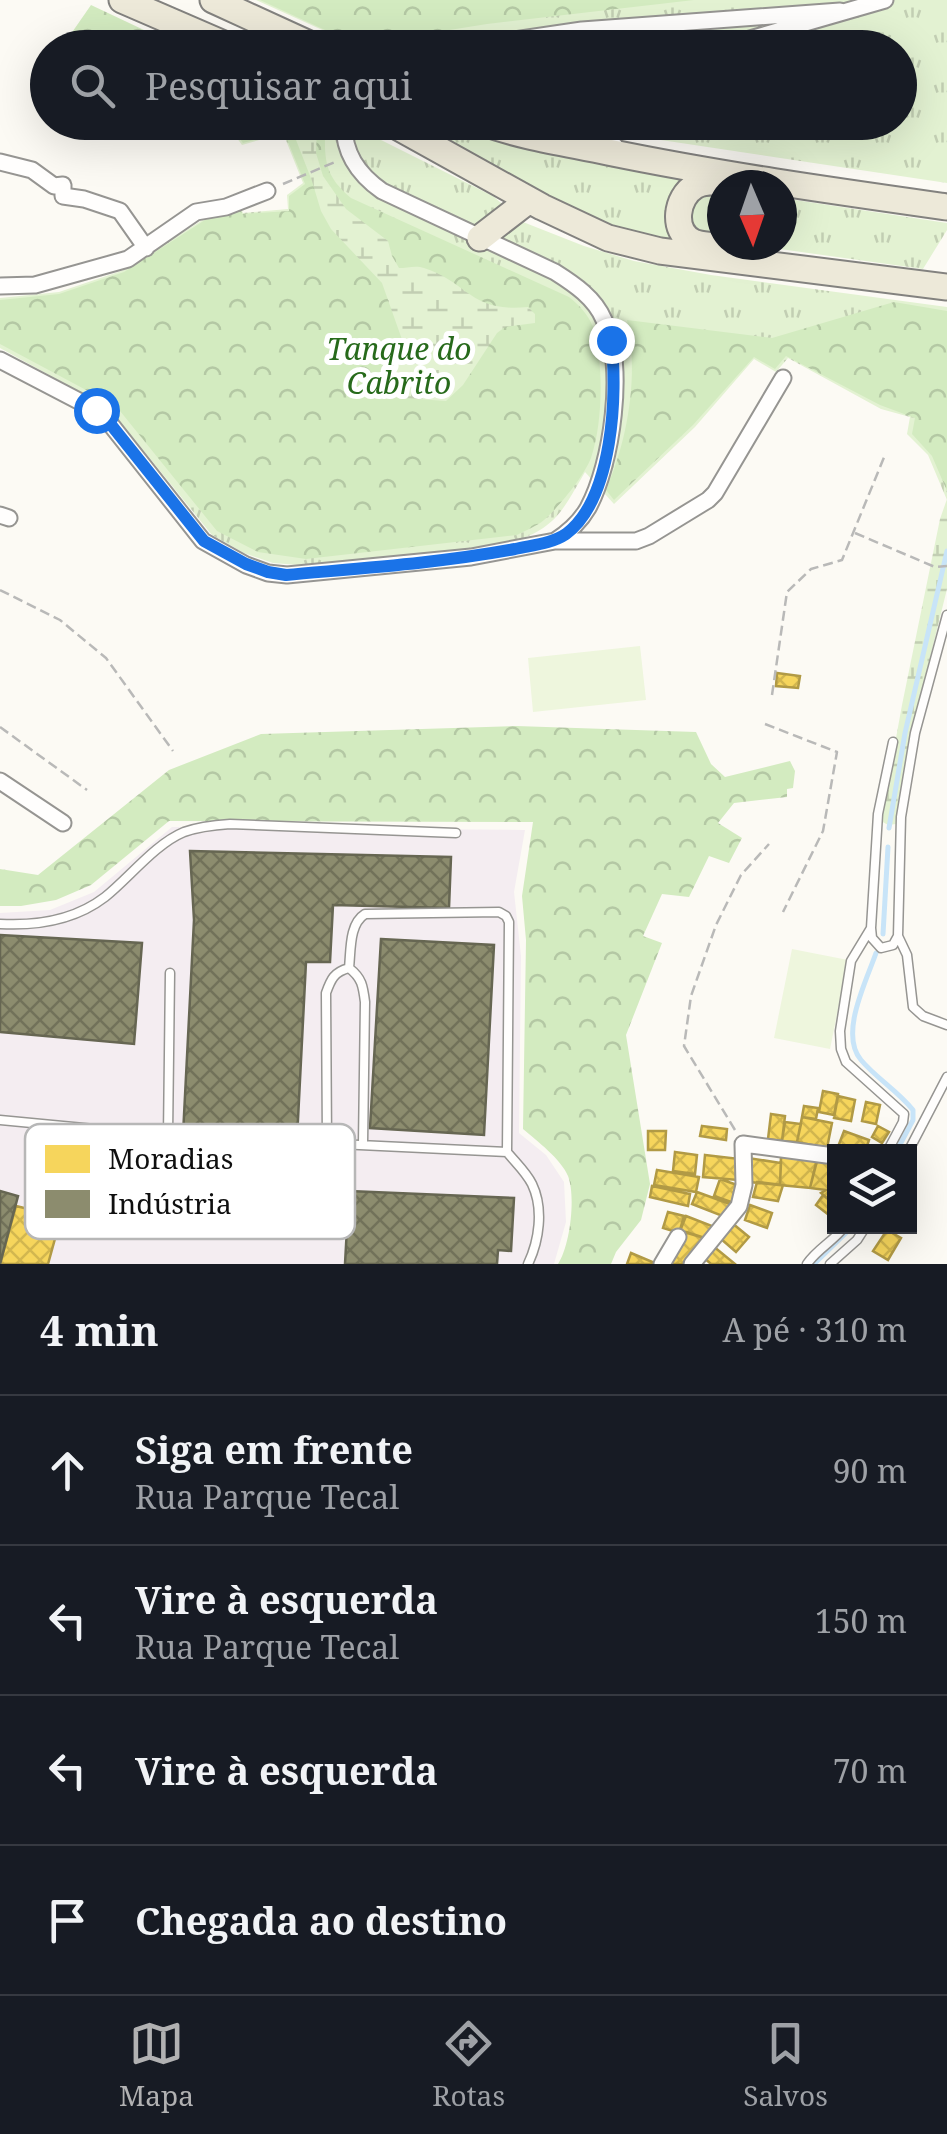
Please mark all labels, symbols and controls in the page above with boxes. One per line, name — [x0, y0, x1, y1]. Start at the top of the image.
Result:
search box — [30, 30, 917, 140]
icon: search — [65, 58, 120, 113]
text: Pesquisar aqui — [145, 59, 412, 111]
north arrow — [707, 170, 797, 260]
route end — [589, 318, 635, 364]
park label: Tanque do Cabrito — [327, 328, 471, 403]
route start — [74, 388, 120, 434]
legend — [25, 1124, 355, 1239]
text: Moradias — [108, 1139, 233, 1177]
map controls — [827, 1144, 917, 1234]
button: layers — [827, 1144, 917, 1234]
text: Indústria — [108, 1184, 232, 1222]
text: 4 min — [40, 1301, 159, 1358]
text: A pé · 310 m — [722, 1308, 907, 1351]
text: Siga em frente — [135, 1423, 413, 1475]
icon: ahead — [40, 1443, 95, 1498]
text: 90 m — [833, 1449, 907, 1492]
text: Rua Parque Tecal — [135, 1475, 399, 1518]
text: Vire à esquerda — [135, 1573, 438, 1625]
icon: left — [40, 1593, 95, 1648]
text: 150 m — [815, 1599, 907, 1642]
text: Rua Parque Tecal — [135, 1625, 399, 1668]
icon: left — [40, 1743, 95, 1798]
text: Vire à esquerda — [135, 1744, 438, 1796]
text: 70 m — [833, 1749, 907, 1792]
icon: arrive — [40, 1893, 95, 1948]
text: Chegada ao destino — [135, 1894, 507, 1946]
tab: Mapa — [119, 2016, 194, 2114]
tab: Rotas — [432, 2016, 505, 2114]
tab: Salvos — [743, 2016, 828, 2114]

